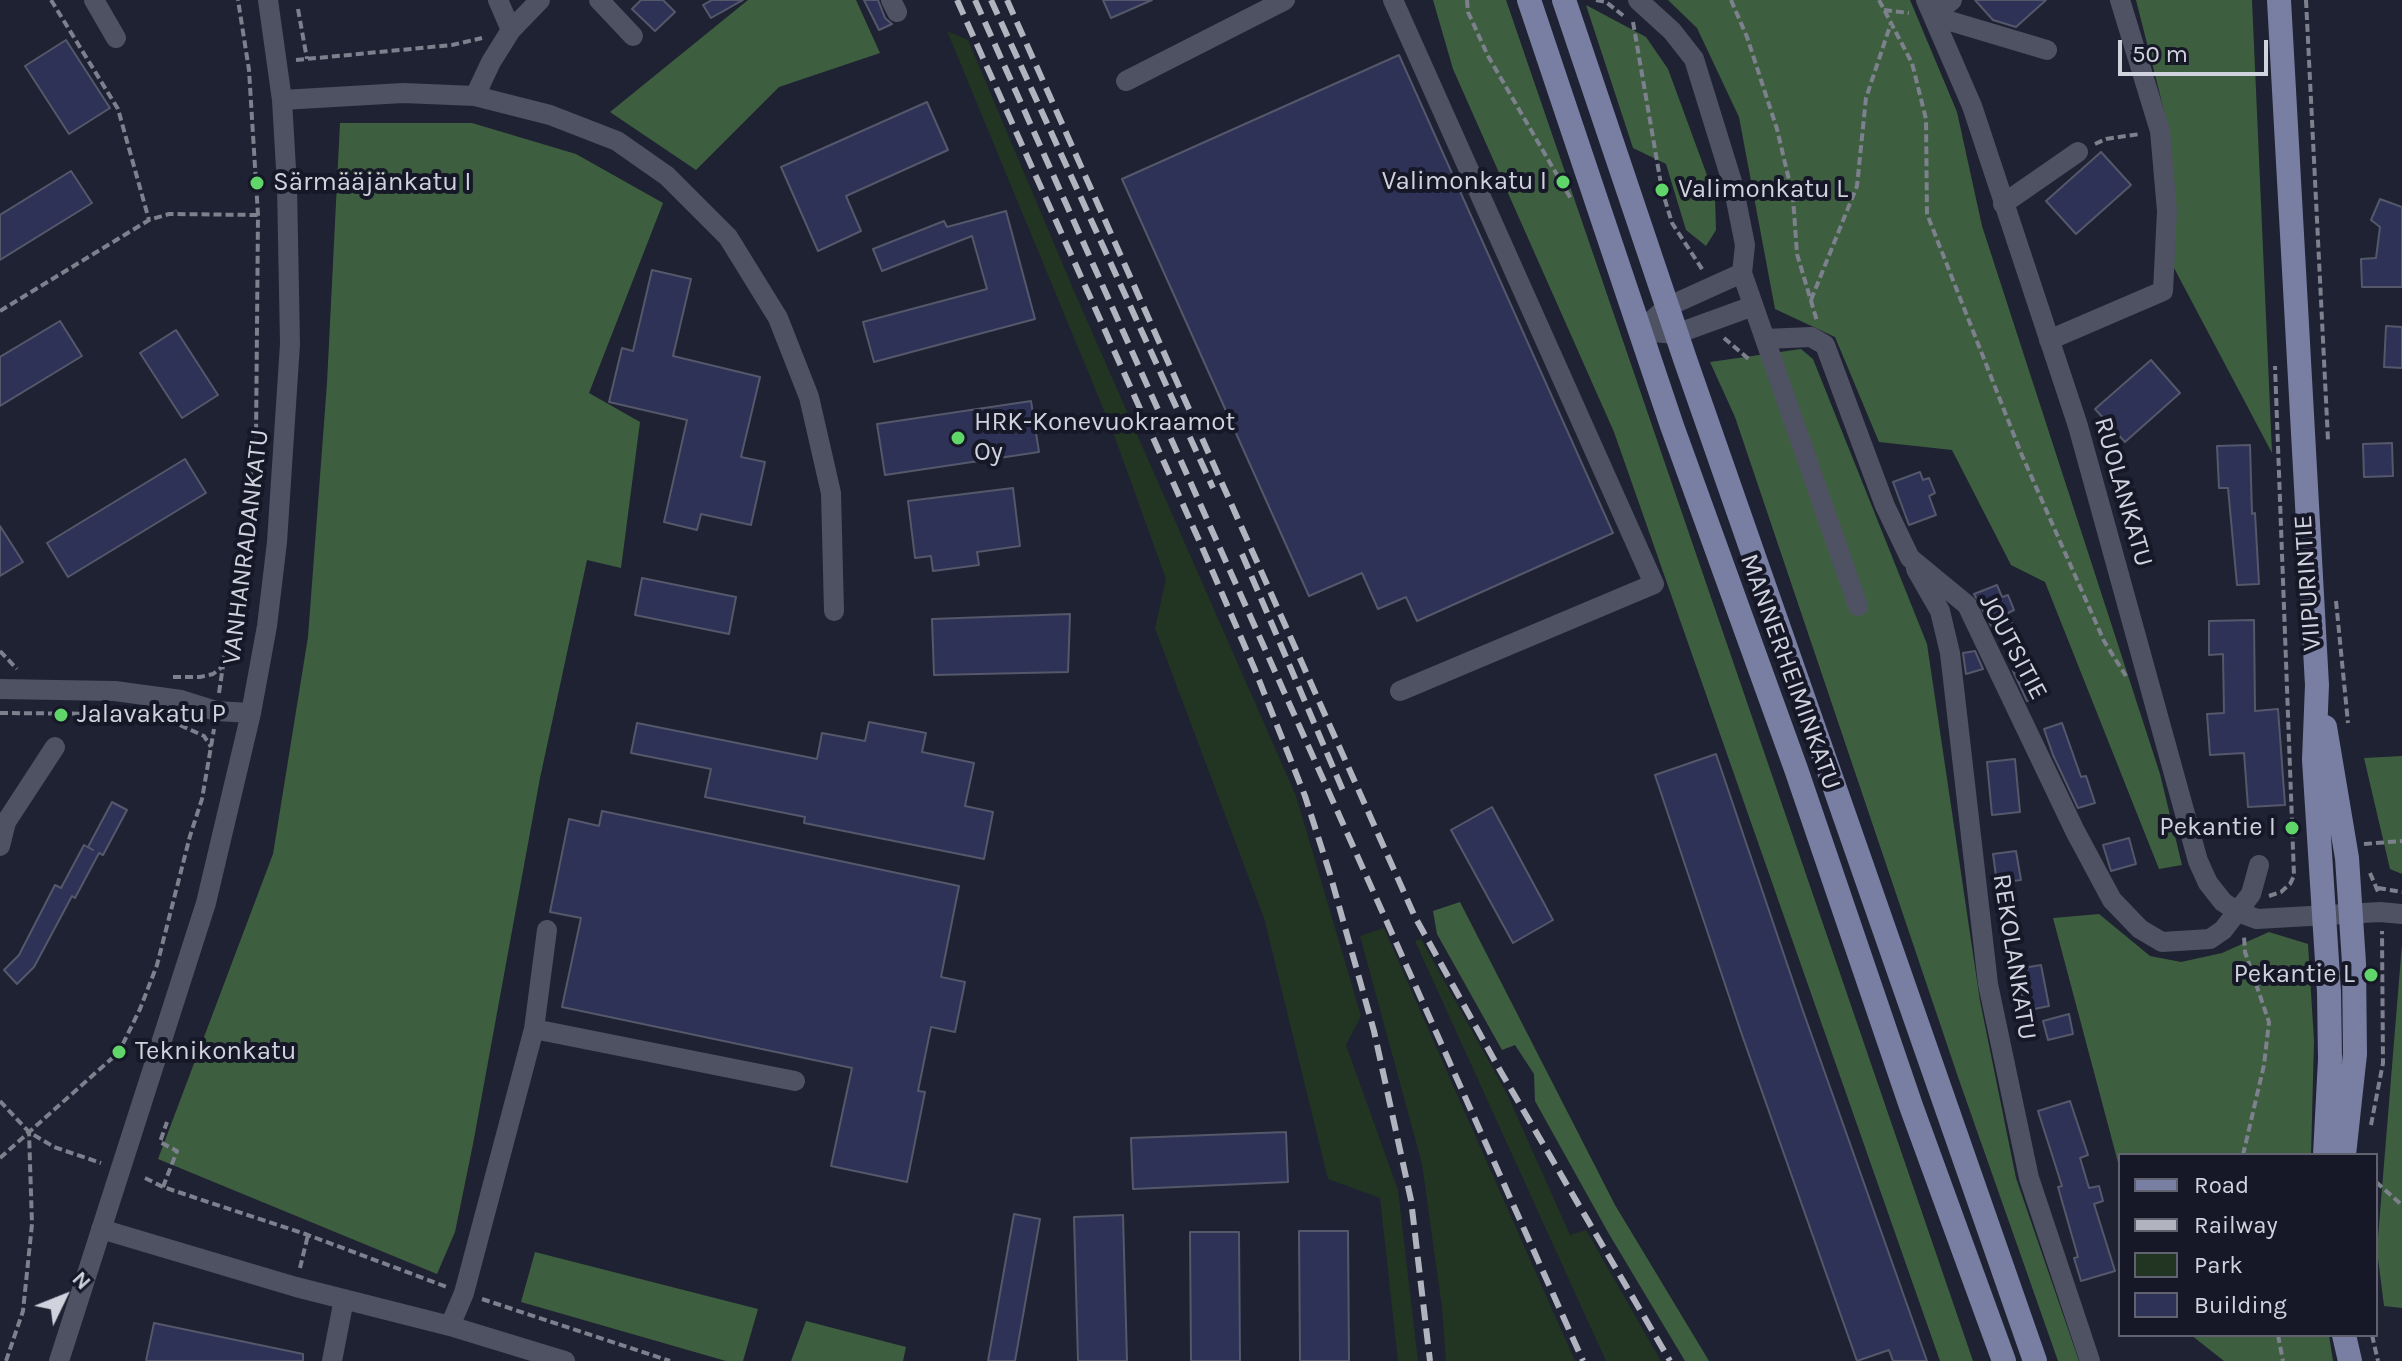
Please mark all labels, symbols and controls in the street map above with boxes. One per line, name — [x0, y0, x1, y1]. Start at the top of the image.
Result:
scale bar — [2122, 24, 2272, 74]
text: 50 m — [2132, 40, 2188, 68]
place label: Valimonkatu I — [1382, 166, 1547, 198]
place label: Särmääjänkatu I — [273, 167, 471, 199]
marker: Valimonkatu I — [1554, 173, 1572, 191]
marker: Särmääjänkatu I — [248, 174, 266, 192]
place label: Valimonkatu L — [1678, 174, 1848, 206]
marker: Valimonkatu L — [1653, 181, 1671, 199]
place label: HRK-Konevuokraamot Oy — [974, 407, 1235, 468]
street label: RUOLANKATU — [2087, 414, 2159, 570]
street label: VANHANRADANKATU — [216, 427, 276, 667]
marker: HRK-Konevuokraamot Oy — [949, 429, 967, 447]
street label: VIIPURINTIE — [2288, 514, 2328, 652]
street label: MANNERHEIMINKATU — [1733, 550, 1847, 794]
street label: JOUTSITIE — [1972, 589, 2054, 705]
place label: Jalavakatu P — [77, 699, 226, 731]
marker: Jalavakatu P — [52, 706, 70, 724]
place label: Pekantie I — [2159, 812, 2276, 844]
marker: Pekantie I — [2283, 819, 2301, 837]
street label: REKOLANKATU — [1985, 872, 2043, 1042]
place label: Pekantie L — [2233, 959, 2355, 991]
marker: Pekantie L — [2362, 966, 2380, 984]
place label: Teknikonkatu — [135, 1036, 297, 1068]
marker: Teknikonkatu — [110, 1043, 128, 1061]
legend — [2118, 1153, 2378, 1337]
text: Road — [2194, 1171, 2249, 1199]
text: Railway — [2194, 1211, 2278, 1239]
text: Park — [2194, 1251, 2243, 1279]
north arrow — [24, 1257, 104, 1337]
text: N — [67, 1266, 96, 1295]
text: Building — [2194, 1291, 2287, 1319]

